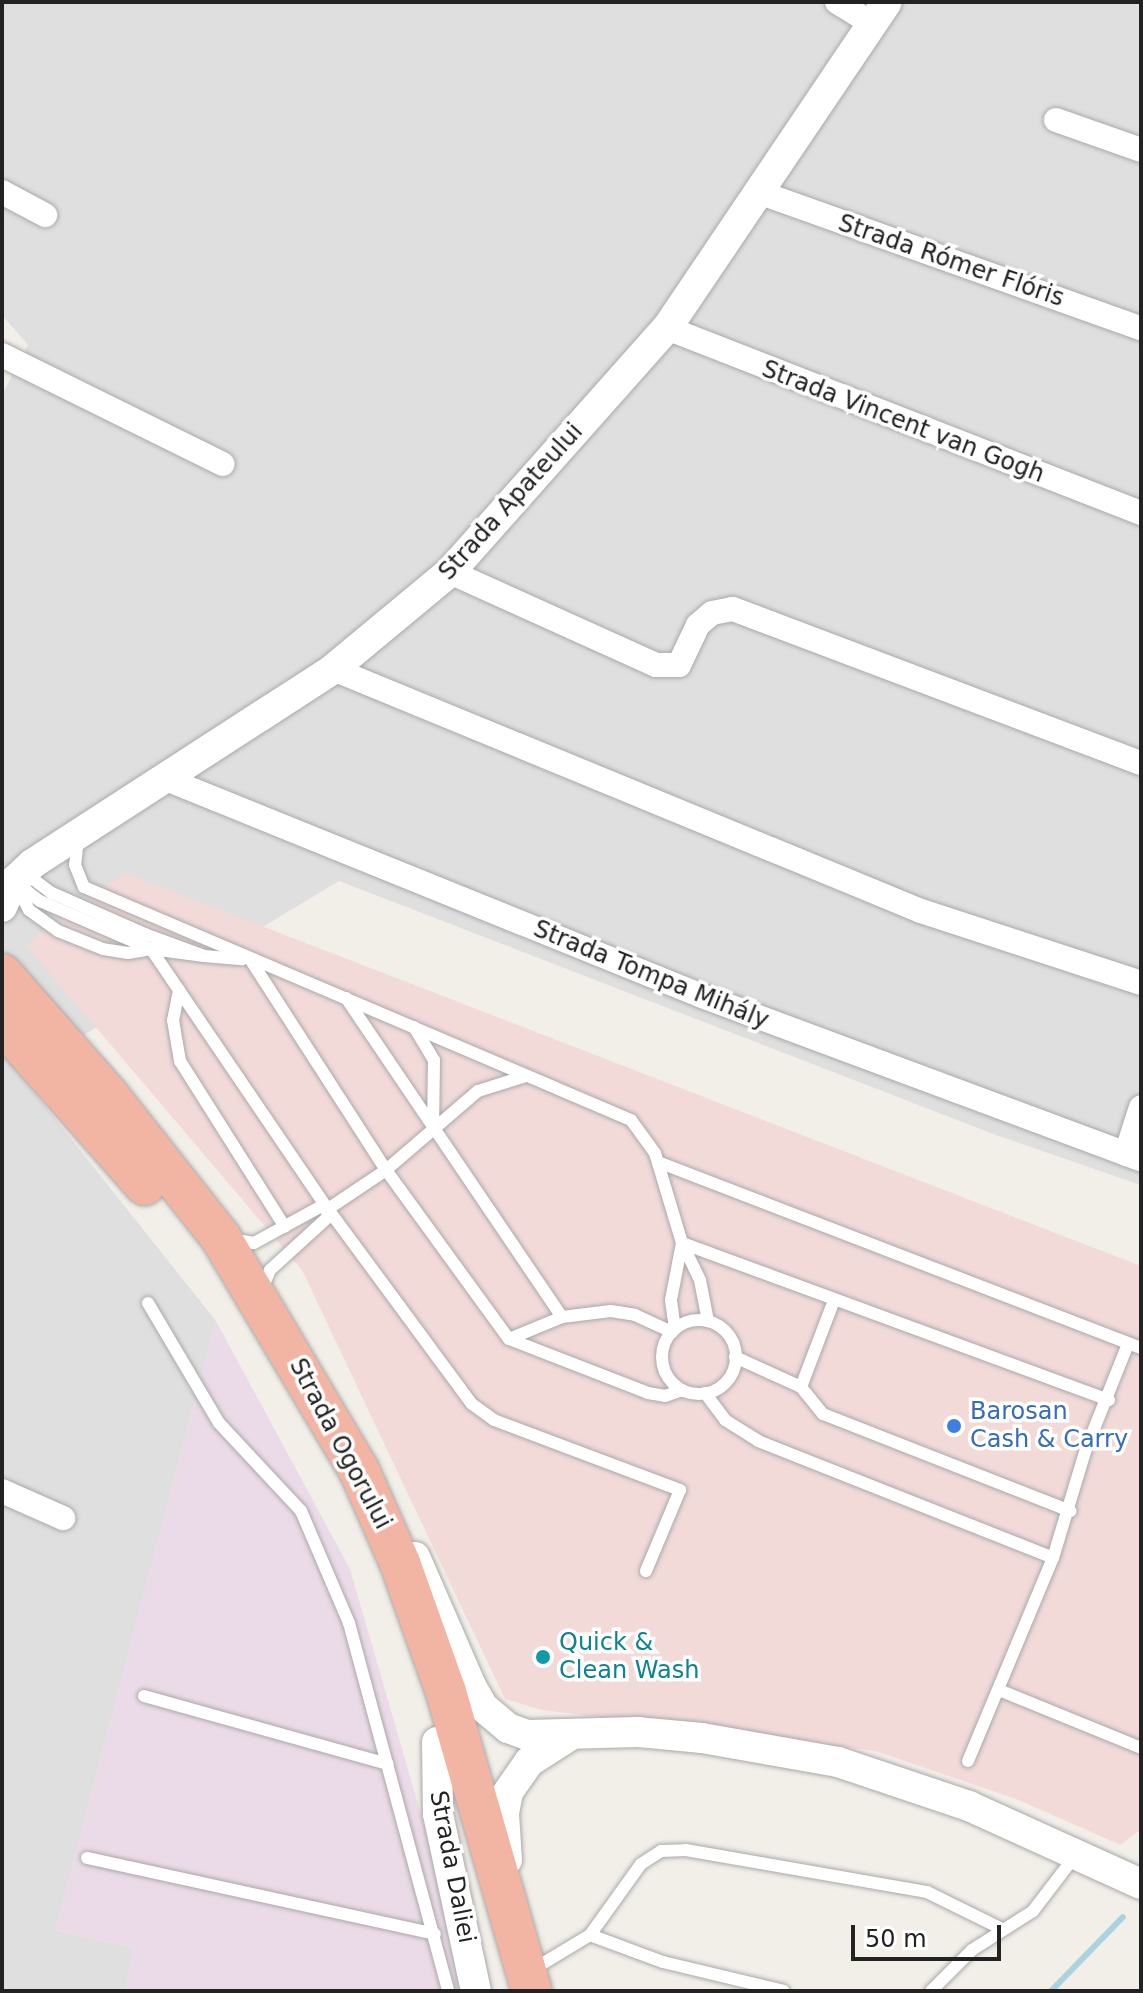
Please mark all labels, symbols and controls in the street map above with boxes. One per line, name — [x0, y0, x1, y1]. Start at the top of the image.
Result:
street label: Strada Rómer Flóris — [834, 209, 1068, 313]
street label: Strada Vincent van Gogh — [758, 355, 1048, 489]
street label: Strada Apateului — [433, 418, 589, 586]
street label: Strada Tompa Mihály — [529, 915, 773, 1035]
street label: Strada Ogorului — [283, 1354, 397, 1534]
place label: Barosan Cash & Carry — [970, 1398, 1128, 1454]
marker: Barosan Cash & Carry — [945, 1417, 963, 1435]
place label: Quick & Clean Wash — [559, 1629, 699, 1685]
marker: Quick & Clean Wash — [534, 1648, 552, 1666]
street label: Strada Daliei — [423, 1788, 481, 1946]
scale bar — [855, 1909, 1005, 1959]
text: 50 m — [865, 1925, 927, 1953]

